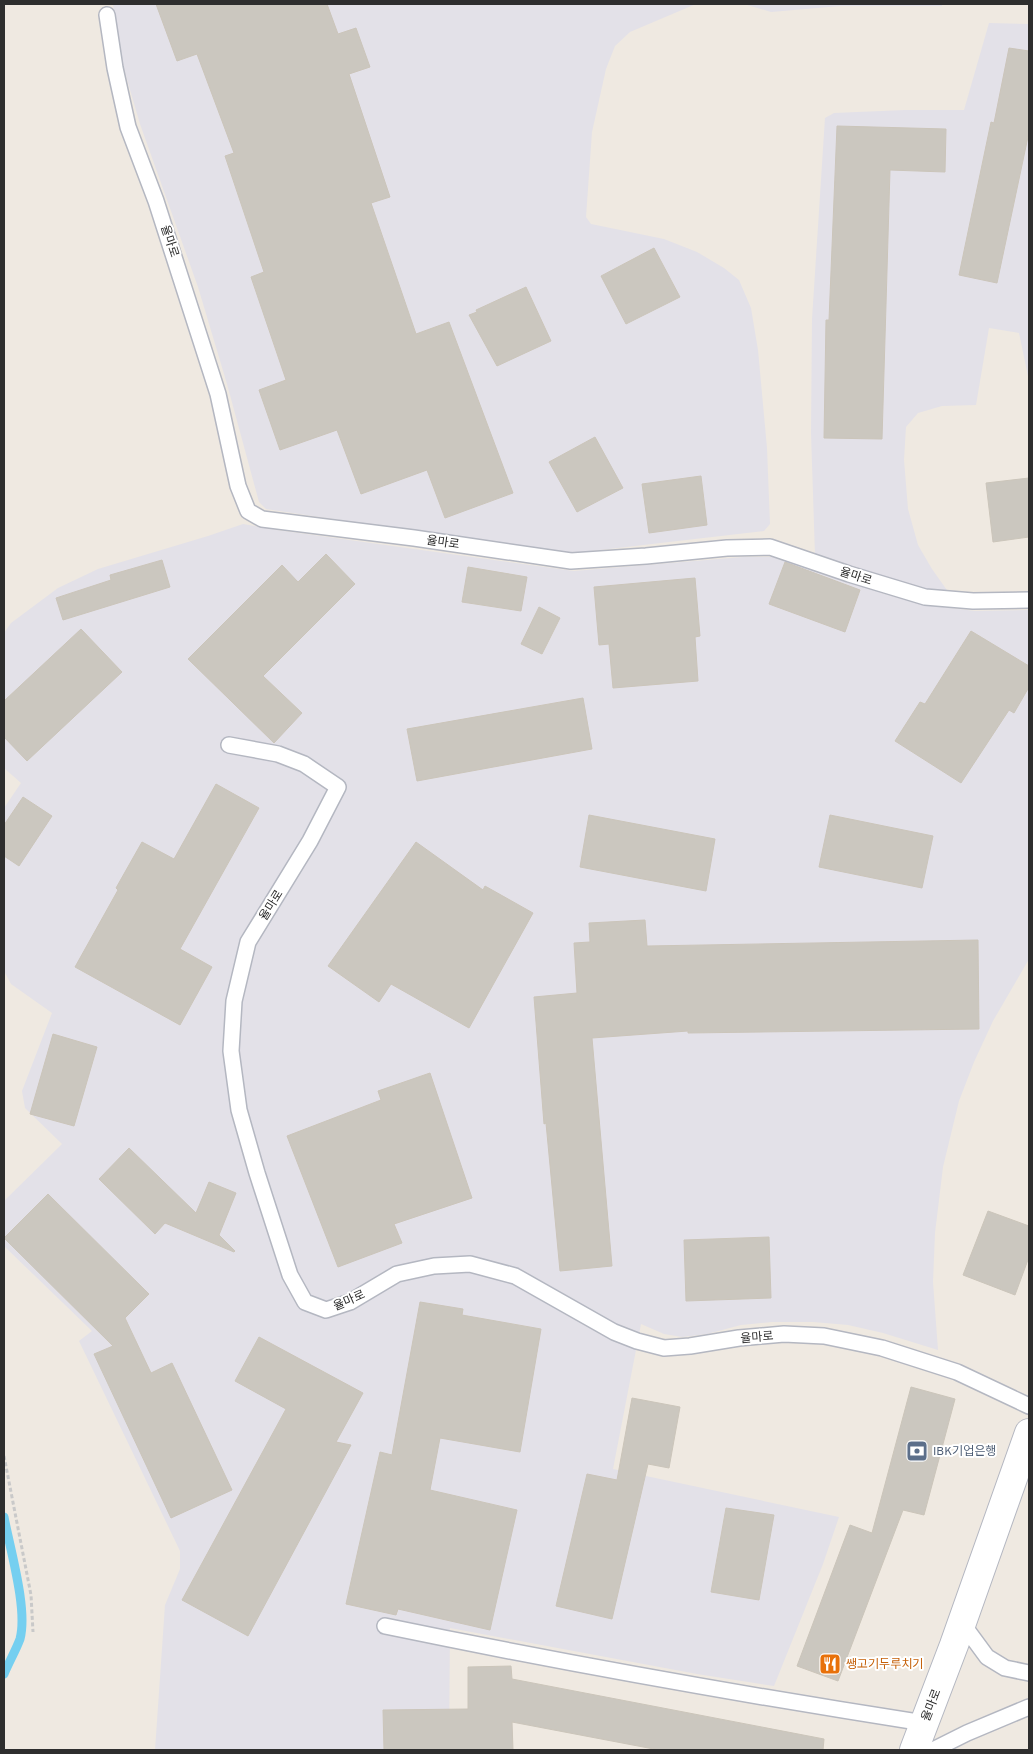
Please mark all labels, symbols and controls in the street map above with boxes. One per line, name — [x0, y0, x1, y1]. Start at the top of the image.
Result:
street label: 율마로 — [156, 223, 182, 260]
street label: 율마로 — [425, 533, 460, 553]
street label: 율마로 — [837, 564, 874, 590]
street label: 율마로 — [256, 887, 287, 924]
street label: 율마로 — [331, 1287, 368, 1315]
street label: 율마로 — [740, 1329, 774, 1347]
bank icon: IBK기업은행 — [905, 1439, 929, 1463]
place label: IBK기업은행 — [933, 1444, 996, 1460]
restaurant icon: 쌩고기두루치기 — [818, 1652, 842, 1676]
place label: 쌩고기두루치기 — [846, 1657, 923, 1673]
street label: 율마로 — [919, 1687, 945, 1724]

